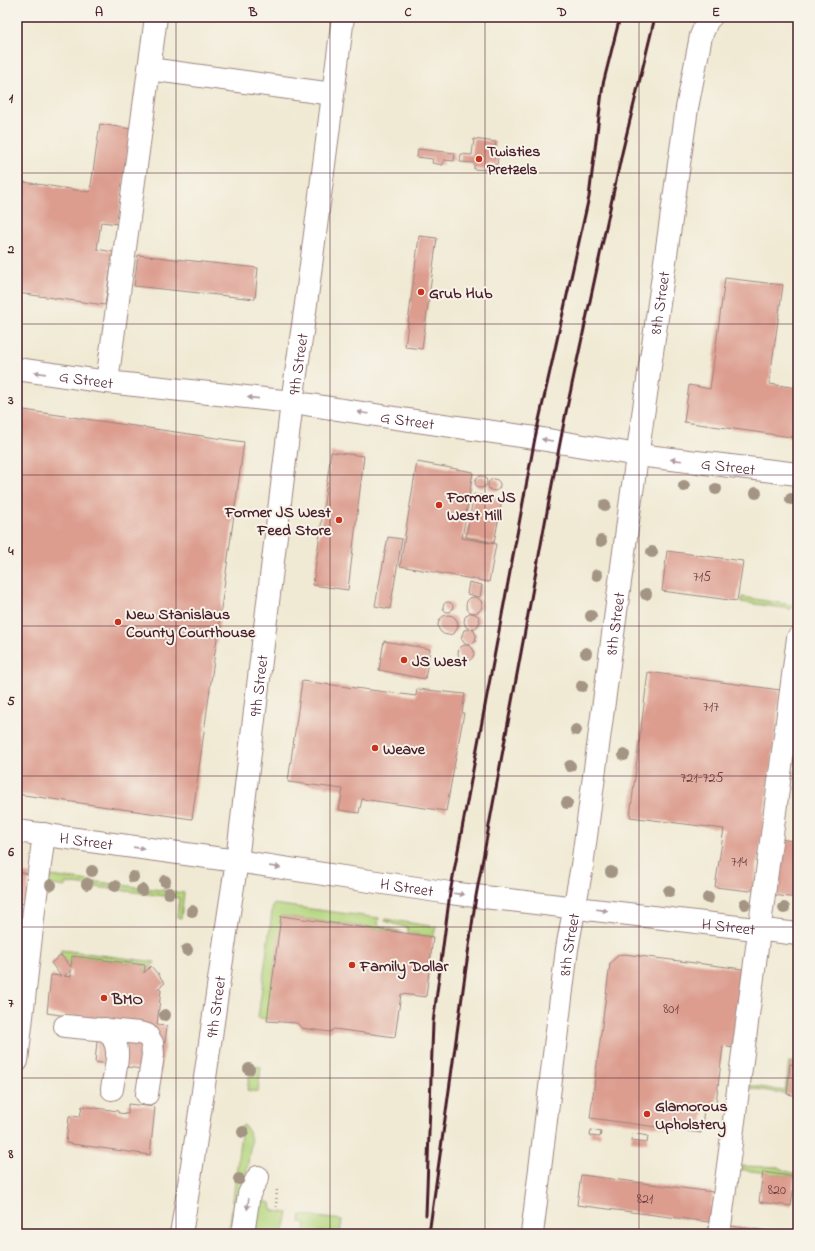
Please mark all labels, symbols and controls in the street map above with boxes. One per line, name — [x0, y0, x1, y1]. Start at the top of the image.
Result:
text: A — [95, 3, 103, 22]
text: B — [248, 3, 258, 22]
text: C — [404, 3, 412, 22]
text: D — [556, 3, 567, 22]
text: E — [712, 3, 720, 22]
text: 1 — [9, 89, 14, 108]
place label: Twisties Pretzels — [487, 140, 540, 182]
marker: Twisties Pretzels — [474, 154, 484, 164]
text: 2 — [7, 240, 15, 259]
street label: 8th Street — [645, 269, 678, 336]
place label: Grub Hub — [429, 282, 493, 306]
marker: Grub Hub — [416, 287, 426, 297]
street label: 9th Street — [283, 331, 316, 397]
street label: G Street — [57, 365, 115, 397]
one-way arrow — [34, 370, 46, 376]
text: 3 — [7, 391, 14, 410]
one-way arrow — [247, 395, 259, 401]
street label: G Street — [379, 406, 437, 438]
one-way arrow — [357, 410, 370, 416]
one-way arrow — [541, 437, 554, 443]
street label: G Street — [700, 453, 757, 483]
one-way arrow — [670, 457, 682, 463]
place label: Former JS West Mill — [446, 486, 516, 528]
marker: Former JS West Mill — [434, 500, 444, 510]
place label: Former JS West Feed Store — [224, 501, 332, 543]
marker: Former JS West Feed Store — [334, 515, 344, 525]
text: 4 — [7, 542, 14, 561]
house number: 715 — [693, 567, 711, 588]
street label: 8th Street — [600, 590, 633, 657]
place label: New Stanislaus County Courthouse — [126, 603, 256, 646]
marker: New Stanislaus County Courthouse — [113, 617, 123, 627]
place label: JS West — [412, 650, 468, 674]
street label: 9th Street — [244, 653, 276, 718]
marker: JS West — [399, 655, 409, 665]
text: 5 — [7, 692, 15, 711]
house number: 717 — [703, 697, 719, 718]
place label: Weave — [383, 738, 426, 762]
marker: Weave — [370, 743, 380, 753]
house number: 721-725 — [680, 768, 724, 789]
street label: H Street — [58, 827, 115, 858]
text: 6 — [7, 843, 14, 862]
one-way arrow — [133, 845, 145, 851]
house number: 714 — [731, 852, 747, 873]
one-way arrow — [269, 864, 281, 870]
street label: H Street — [378, 873, 436, 904]
one-way arrow — [453, 891, 465, 897]
one-way arrow — [596, 907, 608, 913]
street label: 8th Street — [554, 911, 587, 977]
street label: H Street — [700, 913, 757, 943]
place label: Family Dollar — [359, 955, 449, 980]
marker: Family Dollar — [347, 960, 357, 970]
street label: 9th Street — [201, 974, 234, 1039]
place label: BMO — [111, 988, 143, 1012]
marker: BMO — [99, 993, 109, 1003]
text: 7 — [8, 994, 14, 1013]
house number: 801 — [663, 999, 679, 1020]
place label: Glamorous Upholstery — [655, 1095, 728, 1138]
marker: Glamorous Upholstery — [642, 1109, 652, 1119]
text: 8 — [8, 1145, 14, 1164]
house number: 820 — [768, 1180, 786, 1201]
house number: 821 — [637, 1189, 654, 1210]
one-way arrow — [244, 1198, 250, 1210]

